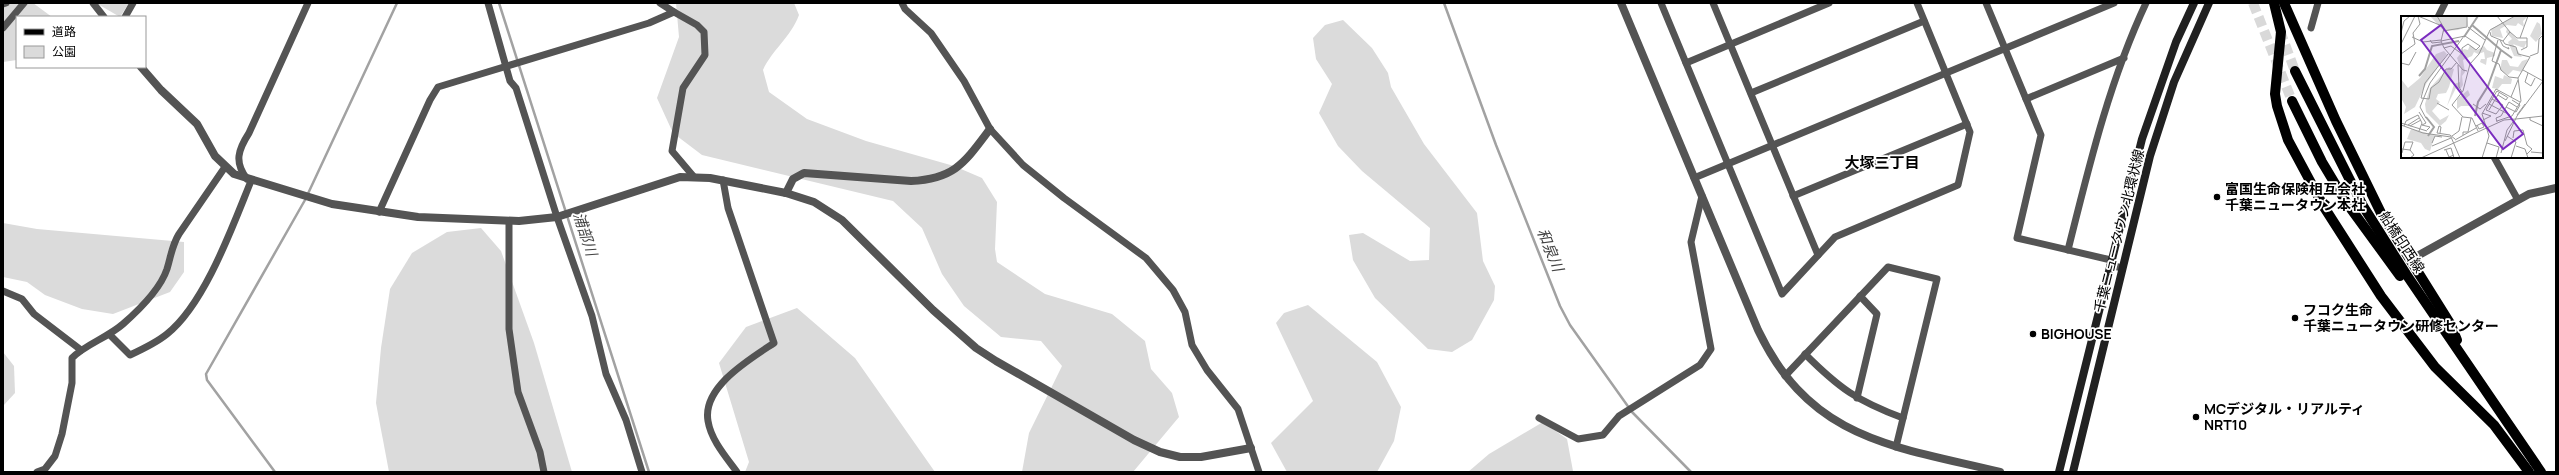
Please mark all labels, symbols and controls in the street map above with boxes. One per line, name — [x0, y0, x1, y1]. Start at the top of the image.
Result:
legend — [16, 16, 146, 68]
inset map — [2401, 16, 2543, 158]
text: 道路 — [52, 23, 76, 40]
text: 公園 — [52, 43, 76, 60]
street label: 千葉ニュータウン北環状線 — [2089, 147, 2148, 315]
district label: 大塚三丁目 — [1844, 152, 1920, 173]
place label: 富国生命保険相互会社 千葉ニュータウン本社 — [2225, 179, 2365, 214]
marker: 富国生命保険相互会社 千葉ニュータウン本社 — [2212, 192, 2222, 202]
street label: 船橋印西線 — [2375, 207, 2429, 276]
water label: 浦部川 — [569, 209, 603, 260]
water label: 和泉川 — [1532, 225, 1569, 276]
place label: フコク生命 千葉ニュータウン研修センター — [2303, 300, 2499, 335]
marker: フコク生命 千葉ニュータウン研修センター — [2290, 313, 2300, 323]
place label: BIGHOUSE — [2041, 324, 2112, 343]
marker: BIGHOUSE — [2028, 329, 2038, 339]
place label: MCデジタル・リアルティ NRT10 — [2204, 399, 2365, 434]
marker: MCデジタル・リアルティ NRT10 — [2191, 412, 2201, 422]

